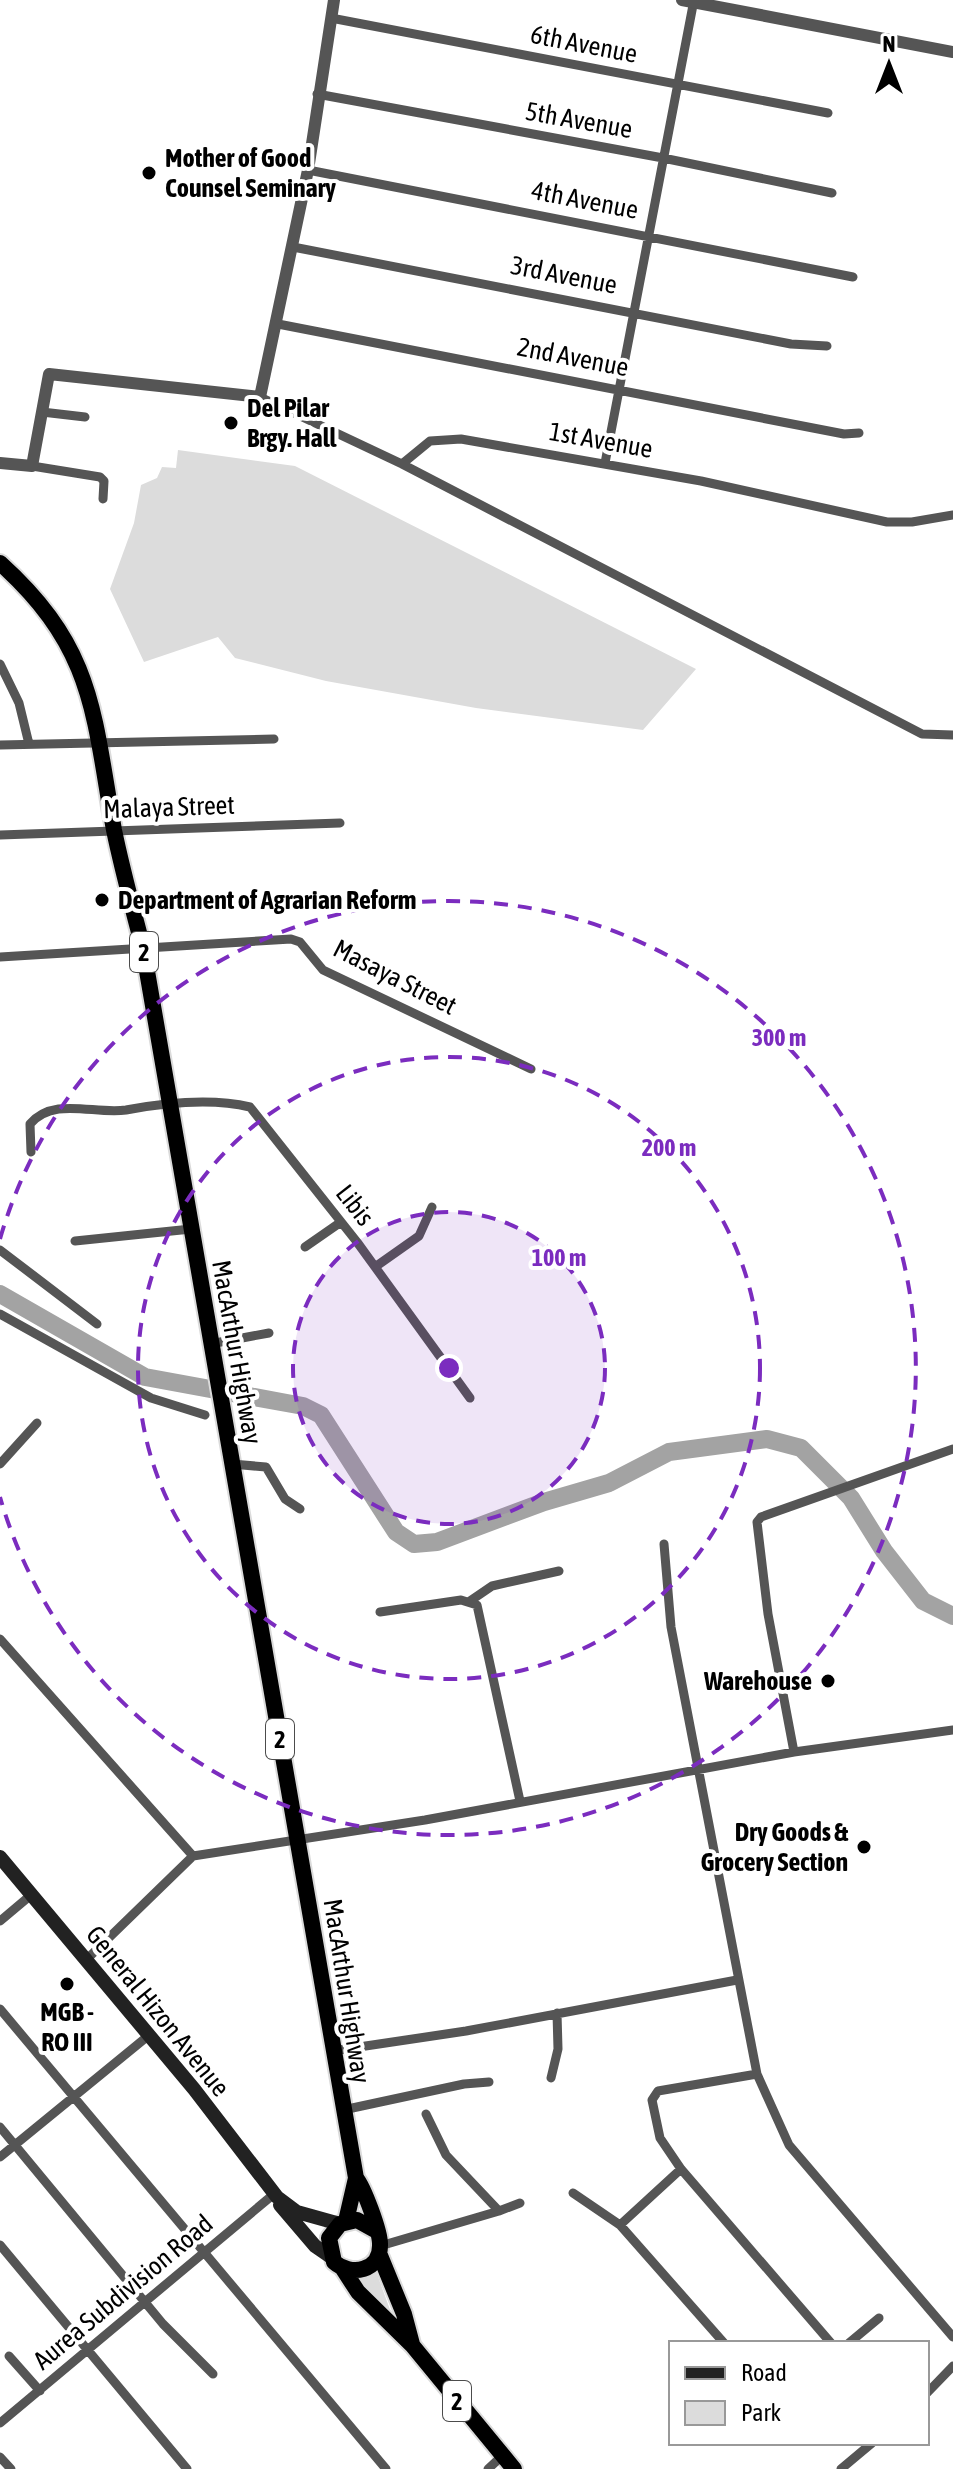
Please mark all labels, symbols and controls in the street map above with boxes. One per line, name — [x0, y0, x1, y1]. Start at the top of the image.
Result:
street label: 6th Avenue — [528, 19, 640, 69]
north arrow — [849, 24, 929, 104]
text: N — [883, 31, 895, 57]
street label: 5th Avenue — [523, 96, 635, 144]
place label: Mother of Good Counsel Seminary — [165, 143, 336, 203]
marker: Mother of Good Counsel Seminary — [140, 164, 158, 182]
street label: 4th Avenue — [529, 175, 641, 225]
street label: 3rd Avenue — [508, 250, 620, 300]
street label: 2nd Avenue — [515, 332, 631, 382]
place label: Del Pilar Brgy. Hall — [247, 393, 338, 453]
marker: Del Pilar Brgy. Hall — [222, 414, 240, 432]
street label: 1st Avenue — [547, 416, 655, 464]
street label: Malaya Street — [103, 790, 235, 824]
place label: Department of Agrarian Reform — [118, 885, 416, 915]
marker: Department of Agrarian Reform — [93, 891, 111, 909]
road number: 2 — [130, 932, 158, 972]
street label: Masaya Street — [329, 933, 461, 1021]
text: 300 m — [752, 1024, 806, 1051]
text: 200 m — [642, 1134, 696, 1161]
street label: Libis — [330, 1179, 380, 1231]
text: 100 m — [532, 1244, 586, 1271]
street label: MacArthur Highway — [206, 1258, 268, 1447]
centre of rings — [435, 1354, 463, 1382]
place label: Warehouse — [703, 1666, 812, 1696]
marker: Warehouse — [819, 1672, 837, 1690]
road number: 2 — [266, 1719, 294, 1759]
place label: Dry Goods & Grocery Section — [700, 1817, 848, 1877]
marker: Dry Goods & Grocery Section — [855, 1838, 873, 1856]
street label: MacArthur Highway — [318, 1897, 376, 2086]
street label: General Hizon Avenue — [80, 1920, 236, 2102]
marker: MGB - RO III — [58, 1975, 76, 1993]
place label: MGB - RO III — [40, 1997, 94, 2057]
street label: Aurea Subdivision Road — [27, 2208, 219, 2376]
legend — [669, 2341, 929, 2445]
text: Road — [741, 2359, 787, 2386]
road number: 2 — [443, 2381, 471, 2421]
text: Park — [741, 2399, 782, 2426]

